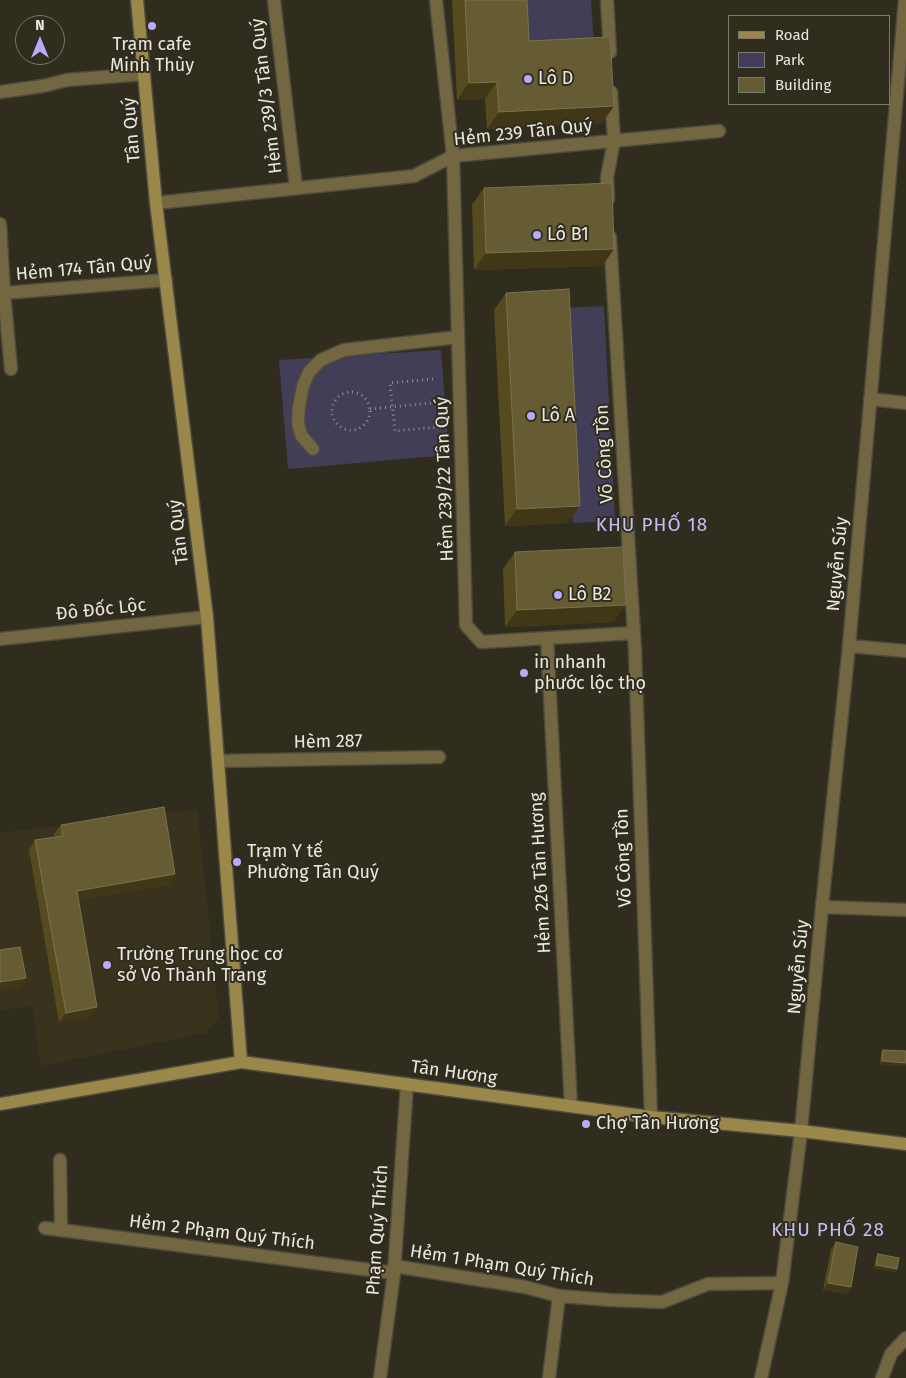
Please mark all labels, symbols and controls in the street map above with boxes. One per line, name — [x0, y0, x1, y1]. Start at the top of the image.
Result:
north arrow — [15, 15, 65, 65]
legend — [728, 15, 891, 105]
text: N — [35, 17, 45, 34]
street label: Hẻm 239/3 Tân Quý — [247, 17, 287, 175]
marker: Trạm cafe Minh Thùy — [146, 20, 158, 32]
text: Road — [775, 26, 810, 44]
place label: Trạm cafe Minh Thùy — [110, 34, 194, 76]
text: Park — [775, 51, 805, 69]
place label: Lô D — [538, 68, 573, 90]
marker: Lô D — [522, 73, 534, 85]
text: Building — [775, 76, 831, 94]
street label: Tân Quý — [118, 97, 146, 163]
street label: Hẻm 239 Tân Quý — [453, 115, 593, 151]
place label: Lô B1 — [547, 224, 589, 246]
marker: Lô B1 — [531, 229, 543, 241]
street label: Hẻm 174 Tân Quý — [15, 252, 153, 286]
street label: Hẻm 239/22 Tân Quý — [431, 396, 459, 562]
street label: Võ Công Tồn — [592, 404, 618, 504]
place label: Lô A — [541, 405, 575, 427]
marker: Lô A — [525, 410, 537, 422]
street label: Tân Quý — [164, 498, 194, 566]
district label: KHU PHỐ 18 — [594, 515, 710, 537]
street label: Nguyễn Súy — [823, 516, 853, 612]
place label: Lô B2 — [568, 584, 611, 606]
marker: Lô B2 — [552, 589, 564, 601]
street label: Đô Đốc Lộc — [55, 595, 147, 625]
place label: in nhanh phước lộc thọ — [534, 652, 646, 694]
marker: in nhanh phước lộc thọ — [518, 667, 530, 679]
street label: Hèm 287 — [293, 731, 363, 753]
street label: Hẻm 226 Tân Hương — [526, 792, 556, 954]
street label: Võ Công Tồn — [611, 808, 637, 908]
place label: Trạm Y tế Phường Tân Quý — [247, 841, 379, 884]
marker: Trạm Y tế Phường Tân Quý — [231, 856, 243, 868]
street label: Nguyễn Súy — [784, 919, 814, 1015]
place label: Trường Trung học cơ sở Võ Thành Trang — [117, 944, 283, 986]
marker: Trường Trung học cơ sở Võ Thành Trang — [101, 959, 113, 971]
street label: Tân Hương — [410, 1056, 498, 1090]
place label: Chợ Tân Hương — [596, 1113, 719, 1135]
marker: Chợ Tân Hương — [580, 1118, 592, 1130]
street label: Phạm Quý Thích — [363, 1164, 393, 1296]
street label: Hẻm 2 Phạm Quý Thích — [128, 1211, 316, 1255]
district label: KHU PHỐ 28 — [770, 1220, 886, 1242]
street label: Hẻm 1 Phạm Quý Thích — [408, 1241, 596, 1291]

